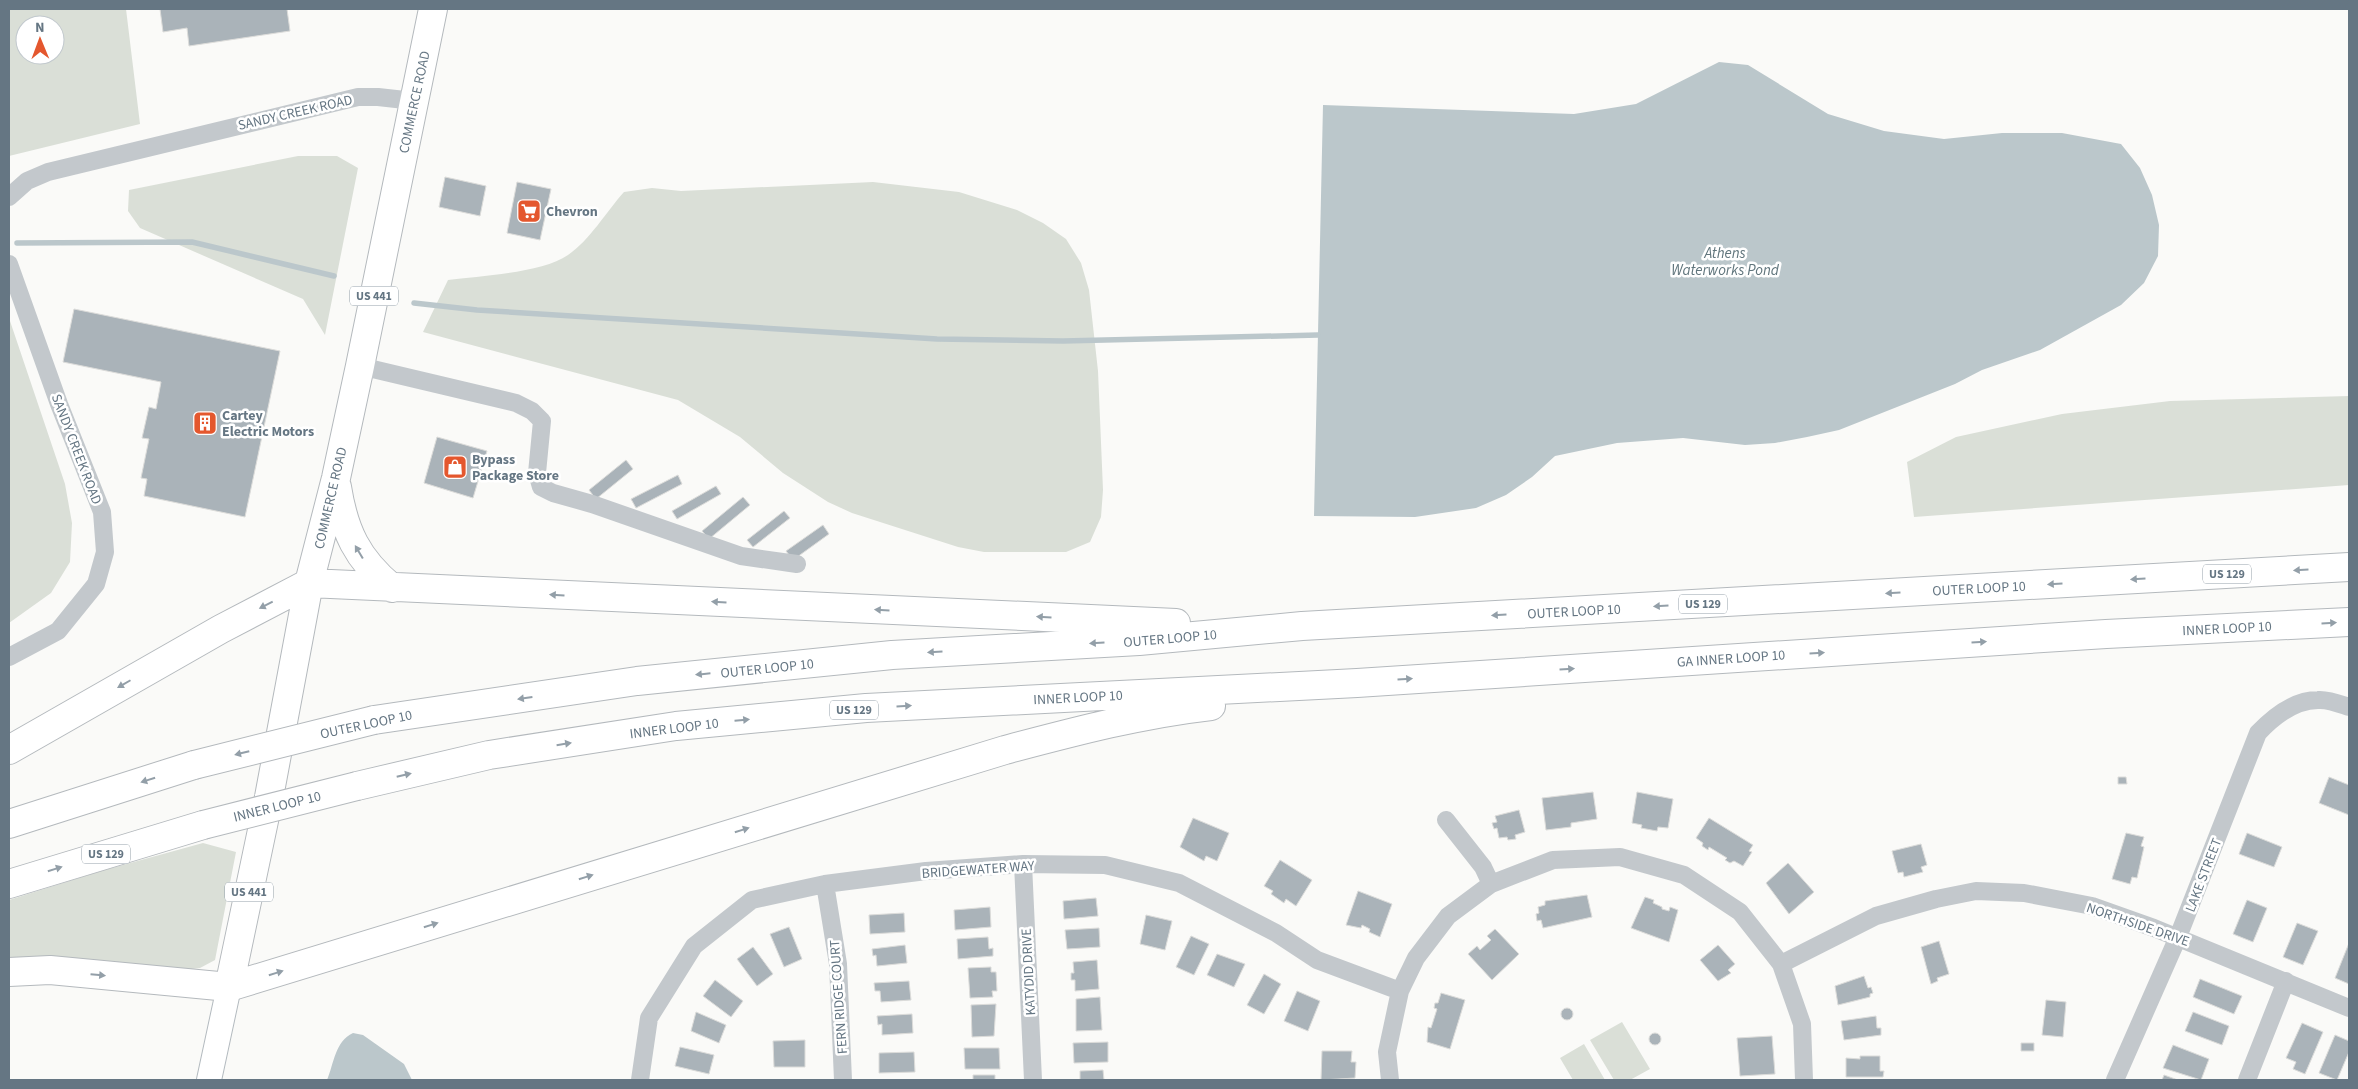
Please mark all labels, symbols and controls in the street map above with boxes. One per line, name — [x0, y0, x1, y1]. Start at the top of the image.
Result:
north arrow — [15, 15, 65, 65]
text: N — [35, 18, 45, 38]
street label: COMMERCE ROAD — [394, 49, 436, 155]
street label: SANDY CREEK ROAD — [236, 90, 354, 136]
supermarket icon: Chevron — [516, 198, 542, 224]
place label: Chevron — [546, 202, 598, 222]
water label: Athens Waterworks Pond — [1671, 243, 1780, 281]
road number: US 441 — [350, 286, 398, 306]
street label: SANDY CREEK ROAD — [46, 391, 106, 508]
place label: Cartey Electric Motors — [222, 406, 314, 442]
building icon: Cartey Electric Motors — [192, 410, 218, 436]
street label: COMMERCE ROAD — [310, 445, 352, 551]
place label: Bypass Package Store — [472, 450, 559, 486]
shop icon: Bypass Package Store — [442, 454, 468, 480]
one-way arrow — [354, 546, 363, 559]
road number: US 129 — [2203, 564, 2251, 584]
one-way arrow — [2292, 566, 2308, 574]
one-way arrow — [2130, 575, 2146, 583]
street label: OUTER LOOP 10 — [1932, 577, 2026, 601]
one-way arrow — [2047, 580, 2063, 588]
one-way arrow — [1885, 589, 1901, 597]
one-way arrow — [549, 591, 565, 599]
road number: US 129 — [1679, 594, 1727, 614]
one-way arrow — [711, 598, 727, 606]
street label: OUTER LOOP 10 — [1527, 600, 1621, 624]
one-way arrow — [259, 601, 273, 609]
one-way arrow — [1653, 602, 1669, 610]
one-way arrow — [873, 605, 889, 613]
one-way arrow — [1490, 612, 1506, 620]
one-way arrow — [1036, 613, 1052, 621]
street label: INNER LOOP 10 — [2182, 617, 2272, 641]
one-way arrow — [2321, 618, 2337, 626]
street label: OUTER LOOP 10 — [1123, 625, 1218, 653]
one-way arrow — [1971, 638, 1987, 646]
one-way arrow — [1089, 640, 1105, 648]
street label: GA INNER LOOP 10 — [1676, 645, 1786, 673]
one-way arrow — [1809, 648, 1825, 656]
one-way arrow — [926, 649, 942, 657]
street label: OUTER LOOP 10 — [719, 654, 815, 684]
one-way arrow — [1560, 664, 1576, 672]
one-way arrow — [695, 670, 711, 678]
one-way arrow — [1397, 675, 1413, 683]
one-way arrow — [117, 680, 131, 689]
street label: INNER LOOP 10 — [1033, 686, 1123, 710]
one-way arrow — [517, 694, 533, 702]
road number: US 129 — [830, 700, 878, 720]
one-way arrow — [896, 702, 912, 710]
street label: OUTER LOOP 10 — [318, 705, 414, 744]
street label: INNER LOOP 10 — [628, 714, 720, 744]
one-way arrow — [734, 716, 750, 724]
one-way arrow — [556, 739, 572, 747]
one-way arrow — [234, 749, 249, 757]
one-way arrow — [397, 771, 412, 779]
one-way arrow — [140, 776, 155, 784]
street label: INNER LOOP 10 — [231, 786, 323, 828]
one-way arrow — [734, 826, 749, 834]
street label: LAKE STREET — [2181, 835, 2227, 915]
road number: US 129 — [82, 844, 130, 864]
street label: BRIDGEWATER WAY — [921, 856, 1035, 884]
one-way arrow — [48, 865, 63, 873]
one-way arrow — [579, 873, 594, 881]
road number: US 441 — [225, 882, 273, 902]
street label: NORTHSIDE DRIVE — [2084, 898, 2192, 952]
one-way arrow — [424, 921, 439, 929]
street label: KATYDID DRIVE — [1017, 928, 1041, 1016]
street label: FERN RIDGE COURT — [825, 939, 853, 1055]
one-way arrow — [268, 968, 283, 976]
one-way arrow — [90, 971, 106, 979]

